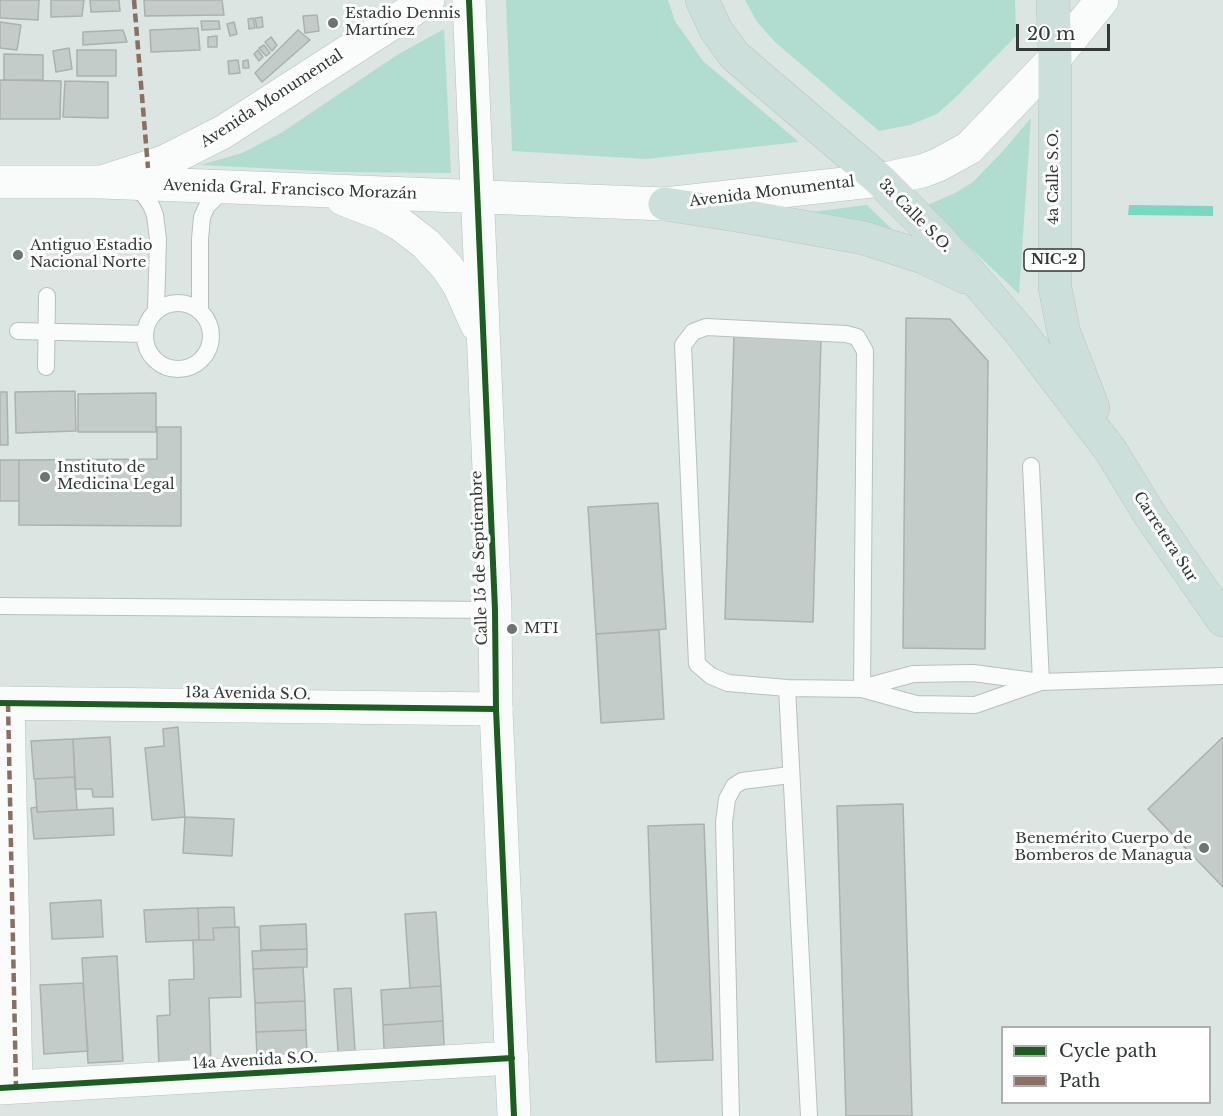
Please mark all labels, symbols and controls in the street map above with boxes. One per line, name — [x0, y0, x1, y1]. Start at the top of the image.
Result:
place label: Estadio Dennis Martínez — [345, 5, 460, 40]
scale bar — [1019, 12, 1114, 50]
marker: Estadio Dennis Martínez — [326, 16, 340, 30]
text: 20 m — [1027, 23, 1075, 45]
street label: Avenida Monumental — [197, 46, 347, 152]
street label: 4a Calle S.O. — [1045, 129, 1063, 225]
street label: Avenida Monumental — [688, 173, 856, 211]
street label: 3a Calle S.O. — [875, 176, 955, 256]
street label: Avenida Gral. Francisco Morazán — [163, 177, 417, 203]
place label: Antiguo Estadio Nacional Norte — [30, 237, 153, 272]
marker: Antiguo Estadio Nacional Norte — [11, 248, 25, 262]
road number: NIC-2 — [1024, 249, 1084, 271]
place label: Instituto de Medicina Legal — [57, 459, 175, 494]
marker: Instituto de Medicina Legal — [38, 470, 52, 484]
street label: Calle 15 de Septiembre — [468, 470, 492, 646]
street label: Carretera Sur — [1129, 488, 1201, 586]
place label: MTI — [524, 620, 559, 638]
marker: MTI — [505, 622, 519, 636]
street label: 13a Avenida S.O. — [185, 684, 311, 704]
place label: Benemérito Cuerpo de Bomberos de Managua — [1015, 830, 1192, 865]
marker: Benemérito Cuerpo de Bomberos de Managua — [1197, 841, 1211, 855]
legend — [1001, 1026, 1211, 1104]
text: Cycle path — [1059, 1040, 1157, 1062]
street label: 14a Avenida S.O. — [192, 1049, 318, 1073]
text: Path — [1059, 1070, 1100, 1092]

